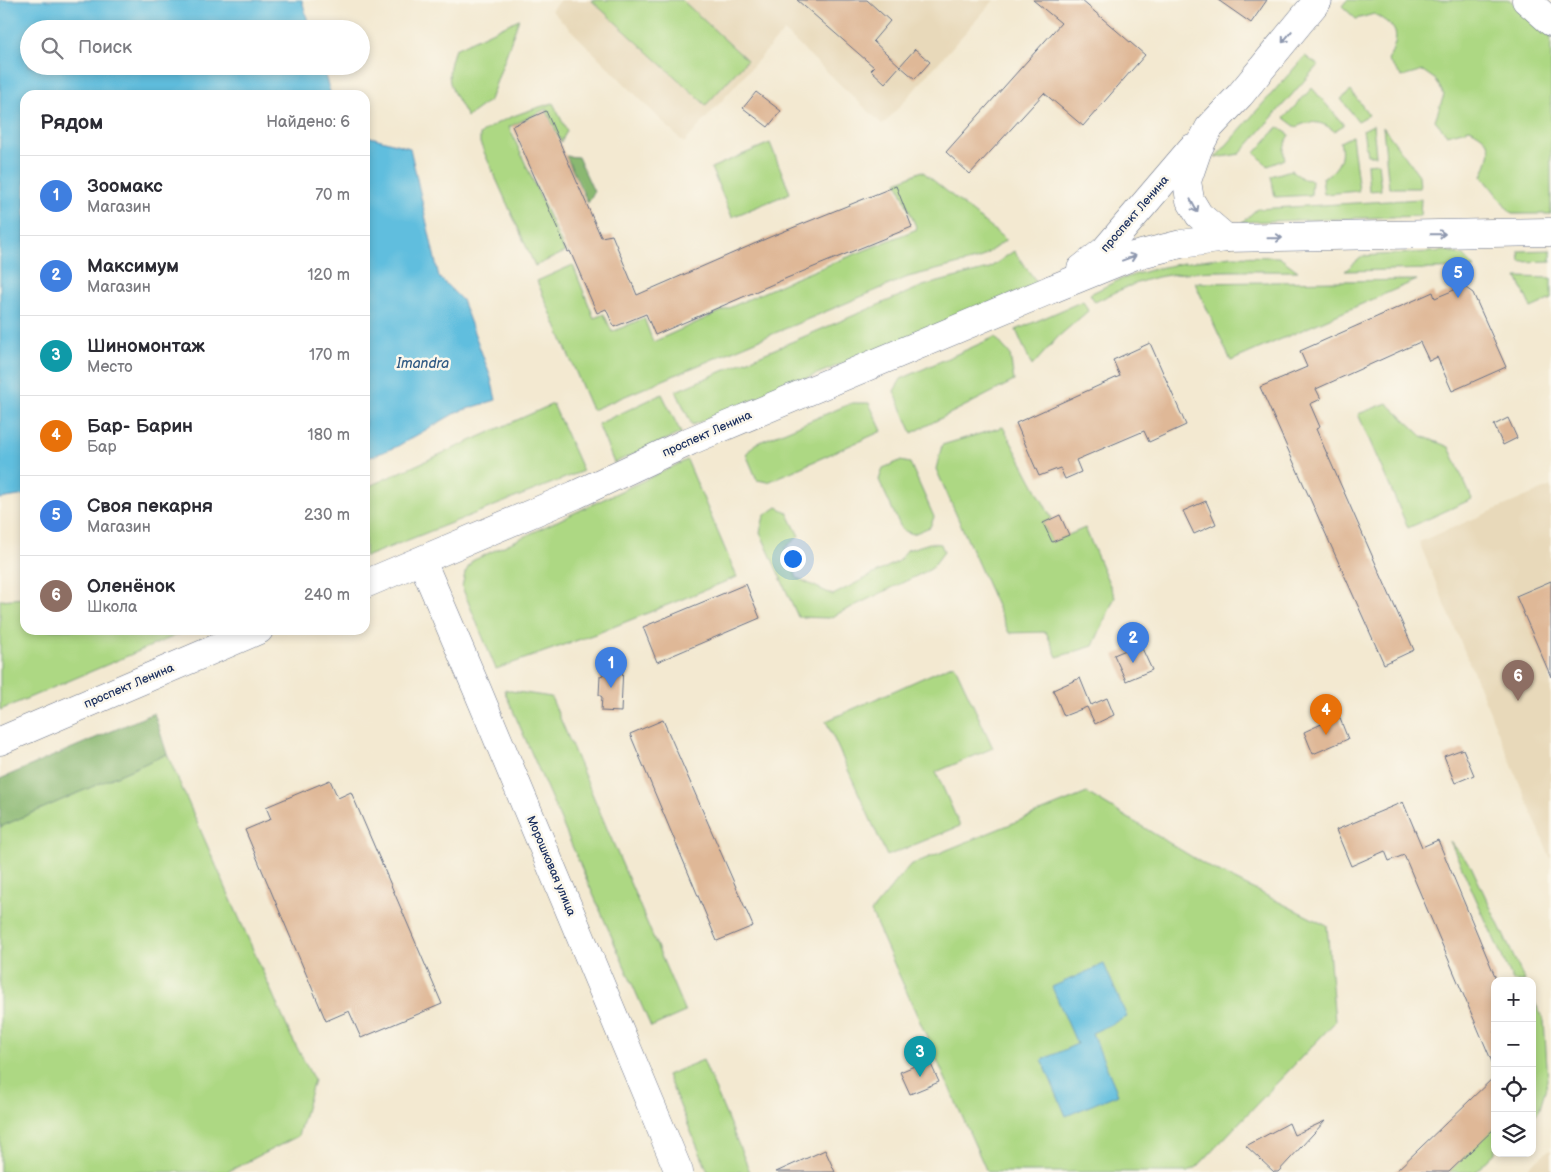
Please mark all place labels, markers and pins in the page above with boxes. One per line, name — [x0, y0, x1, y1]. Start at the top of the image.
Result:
pin: 5 — [1442, 257, 1474, 298]
pin: 2 — [1117, 622, 1149, 663]
pin: 1 — [595, 647, 627, 688]
pin: 6 — [1502, 660, 1534, 701]
pin: 4 — [1310, 694, 1342, 735]
pin: 3 — [904, 1036, 936, 1077]

